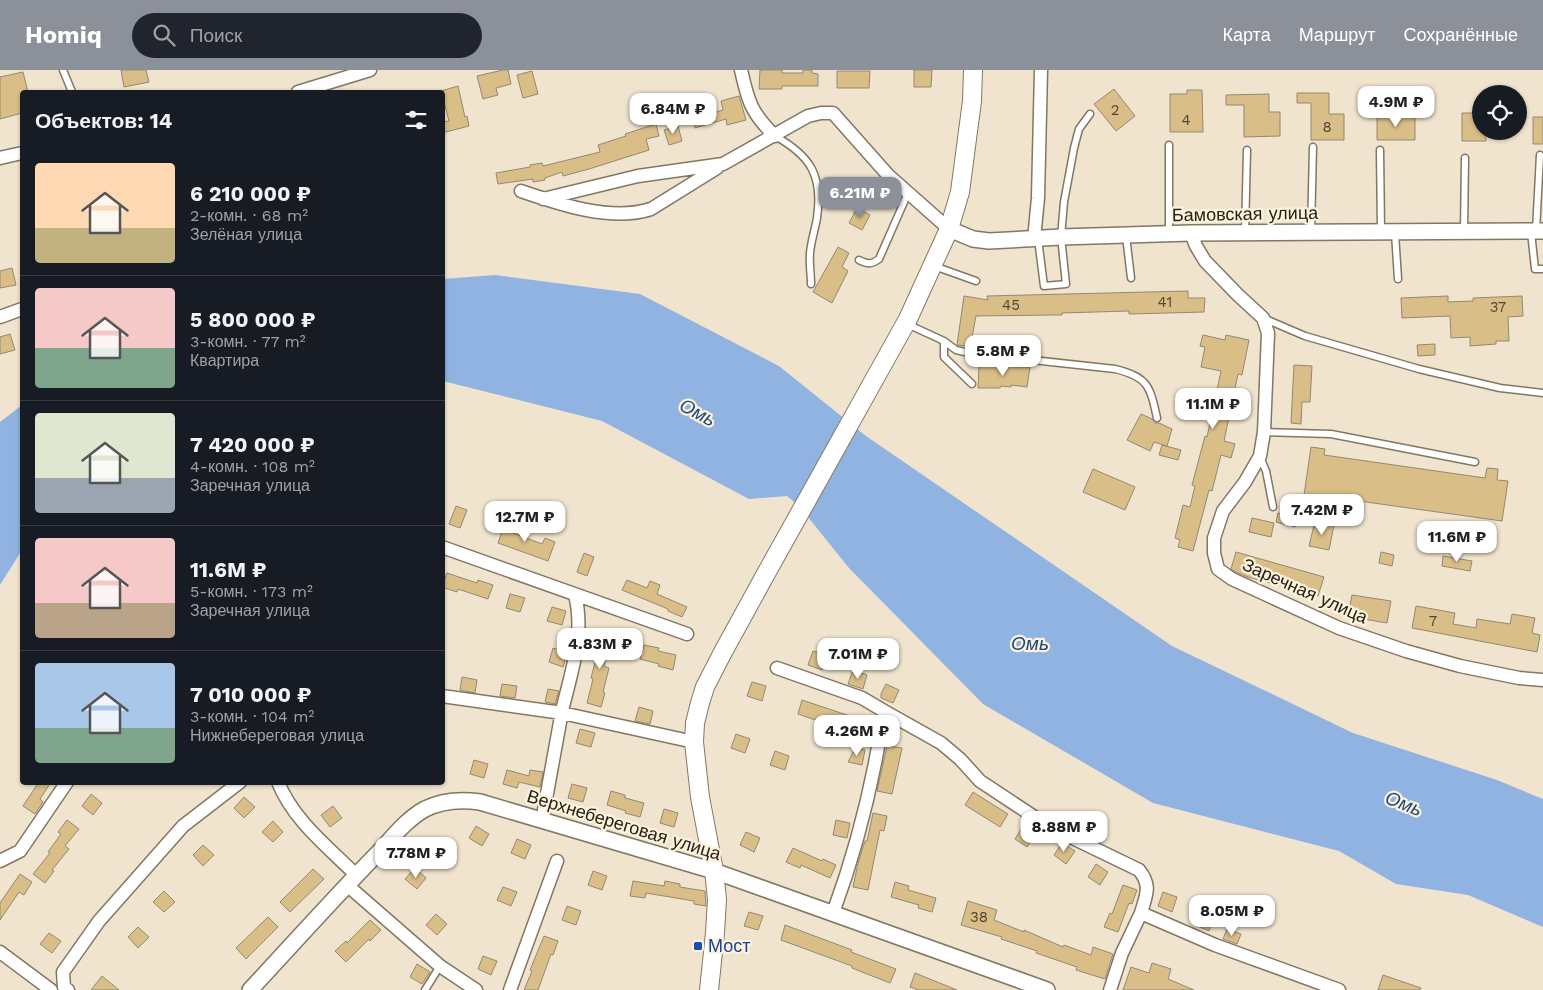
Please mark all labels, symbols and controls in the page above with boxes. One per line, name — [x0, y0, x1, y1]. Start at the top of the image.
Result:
search box — [132, 13, 482, 58]
text: Homiq — [25, 21, 102, 49]
icon: search — [150, 21, 178, 49]
text: Поиск — [190, 24, 242, 47]
text: Карта — [1223, 24, 1271, 45]
text: Маршрут — [1299, 24, 1375, 45]
text: Сохранённые — [1403, 24, 1518, 45]
pin: 4.9M ₽ — [1355, 85, 1437, 128]
map controls — [1472, 85, 1527, 140]
button: locate — [1472, 85, 1527, 140]
pin: 6.84M ₽ — [627, 92, 719, 135]
text: 4.9M ₽ — [1369, 92, 1423, 111]
text: 6.84M ₽ — [640, 99, 706, 118]
house number: 2 — [1111, 101, 1119, 119]
icon: filters — [402, 106, 430, 134]
text: Объектов: 14 — [35, 108, 172, 133]
house number: 4 — [1181, 111, 1191, 129]
house number: 8 — [1322, 118, 1332, 136]
pin: 6.21M ₽ — [814, 176, 906, 219]
text: 6 210 000 ₽ — [190, 181, 311, 206]
icon: home — [75, 183, 135, 243]
text: 6.21M ₽ — [829, 183, 891, 202]
street label: Бамовская улица — [1172, 202, 1319, 225]
text: 2-комн. · 68 m² — [190, 206, 308, 225]
text: Зелёная улица — [190, 225, 302, 244]
house number: 41 — [1158, 293, 1172, 311]
house number: 45 — [1002, 296, 1020, 314]
house number: 37 — [1490, 298, 1506, 316]
text: 5 800 000 ₽ — [190, 307, 316, 332]
icon: home — [75, 308, 135, 368]
text: 3-комн. · 77 m² — [190, 332, 306, 351]
pin: 5.8M ₽ — [962, 334, 1044, 377]
text: 5.8M ₽ — [976, 341, 1030, 360]
text: Квартира — [190, 351, 259, 370]
pin: 11.1M ₽ — [1167, 388, 1259, 430]
water label: Омь — [676, 393, 720, 431]
text: 11.1M ₽ — [1186, 394, 1240, 413]
text: 7 420 000 ₽ — [190, 432, 315, 457]
icon: home — [75, 433, 135, 493]
text: 4-комн. · 108 m² — [190, 457, 315, 476]
text: Заречная улица — [190, 476, 310, 495]
pin: 7.42M ₽ — [1276, 494, 1368, 536]
pin: 12.7M ₽ — [479, 500, 571, 543]
text: 7.42M ₽ — [1291, 500, 1353, 519]
text: 12.7M ₽ — [495, 507, 555, 526]
pin: 11.6M ₽ — [1411, 520, 1503, 563]
text: 11.6M ₽ — [1428, 527, 1486, 546]
street label: Заречная улица — [1239, 553, 1372, 628]
text: 11.6M ₽ — [190, 557, 267, 582]
icon: home — [75, 558, 135, 618]
text: 5-комн. · 173 m² — [190, 582, 313, 601]
text: Заречная улица — [190, 601, 310, 620]
house number: 7 — [1429, 612, 1437, 630]
pin: 4.83M ₽ — [554, 628, 646, 670]
water label: Омь — [1011, 632, 1049, 655]
text: 4.83M ₽ — [568, 634, 632, 653]
pin: 7.01M ₽ — [812, 638, 904, 680]
text: 7.01M ₽ — [828, 644, 888, 663]
text: 7 010 000 ₽ — [190, 682, 311, 707]
icon: home — [75, 683, 135, 743]
text: 3-комн. · 104 m² — [190, 707, 314, 726]
pin: 4.26M ₽ — [811, 714, 903, 757]
text: 4.26M ₽ — [825, 721, 889, 740]
text: Нижнебереговая улица — [190, 726, 364, 745]
street label: Верхнебереговая улица — [525, 785, 725, 864]
water label: Омь — [1382, 786, 1426, 821]
pin: 8.88M ₽ — [1018, 810, 1110, 853]
text: 8.88M ₽ — [1032, 817, 1096, 836]
pin: 7.78M ₽ — [370, 836, 462, 879]
text: 7.78M ₽ — [386, 843, 446, 862]
pin: 8.05M ₽ — [1186, 894, 1278, 937]
text: 8.05M ₽ — [1200, 901, 1264, 920]
house number: 38 — [970, 908, 988, 926]
place label: Мост — [708, 935, 750, 956]
marker: Мост — [692, 940, 704, 952]

